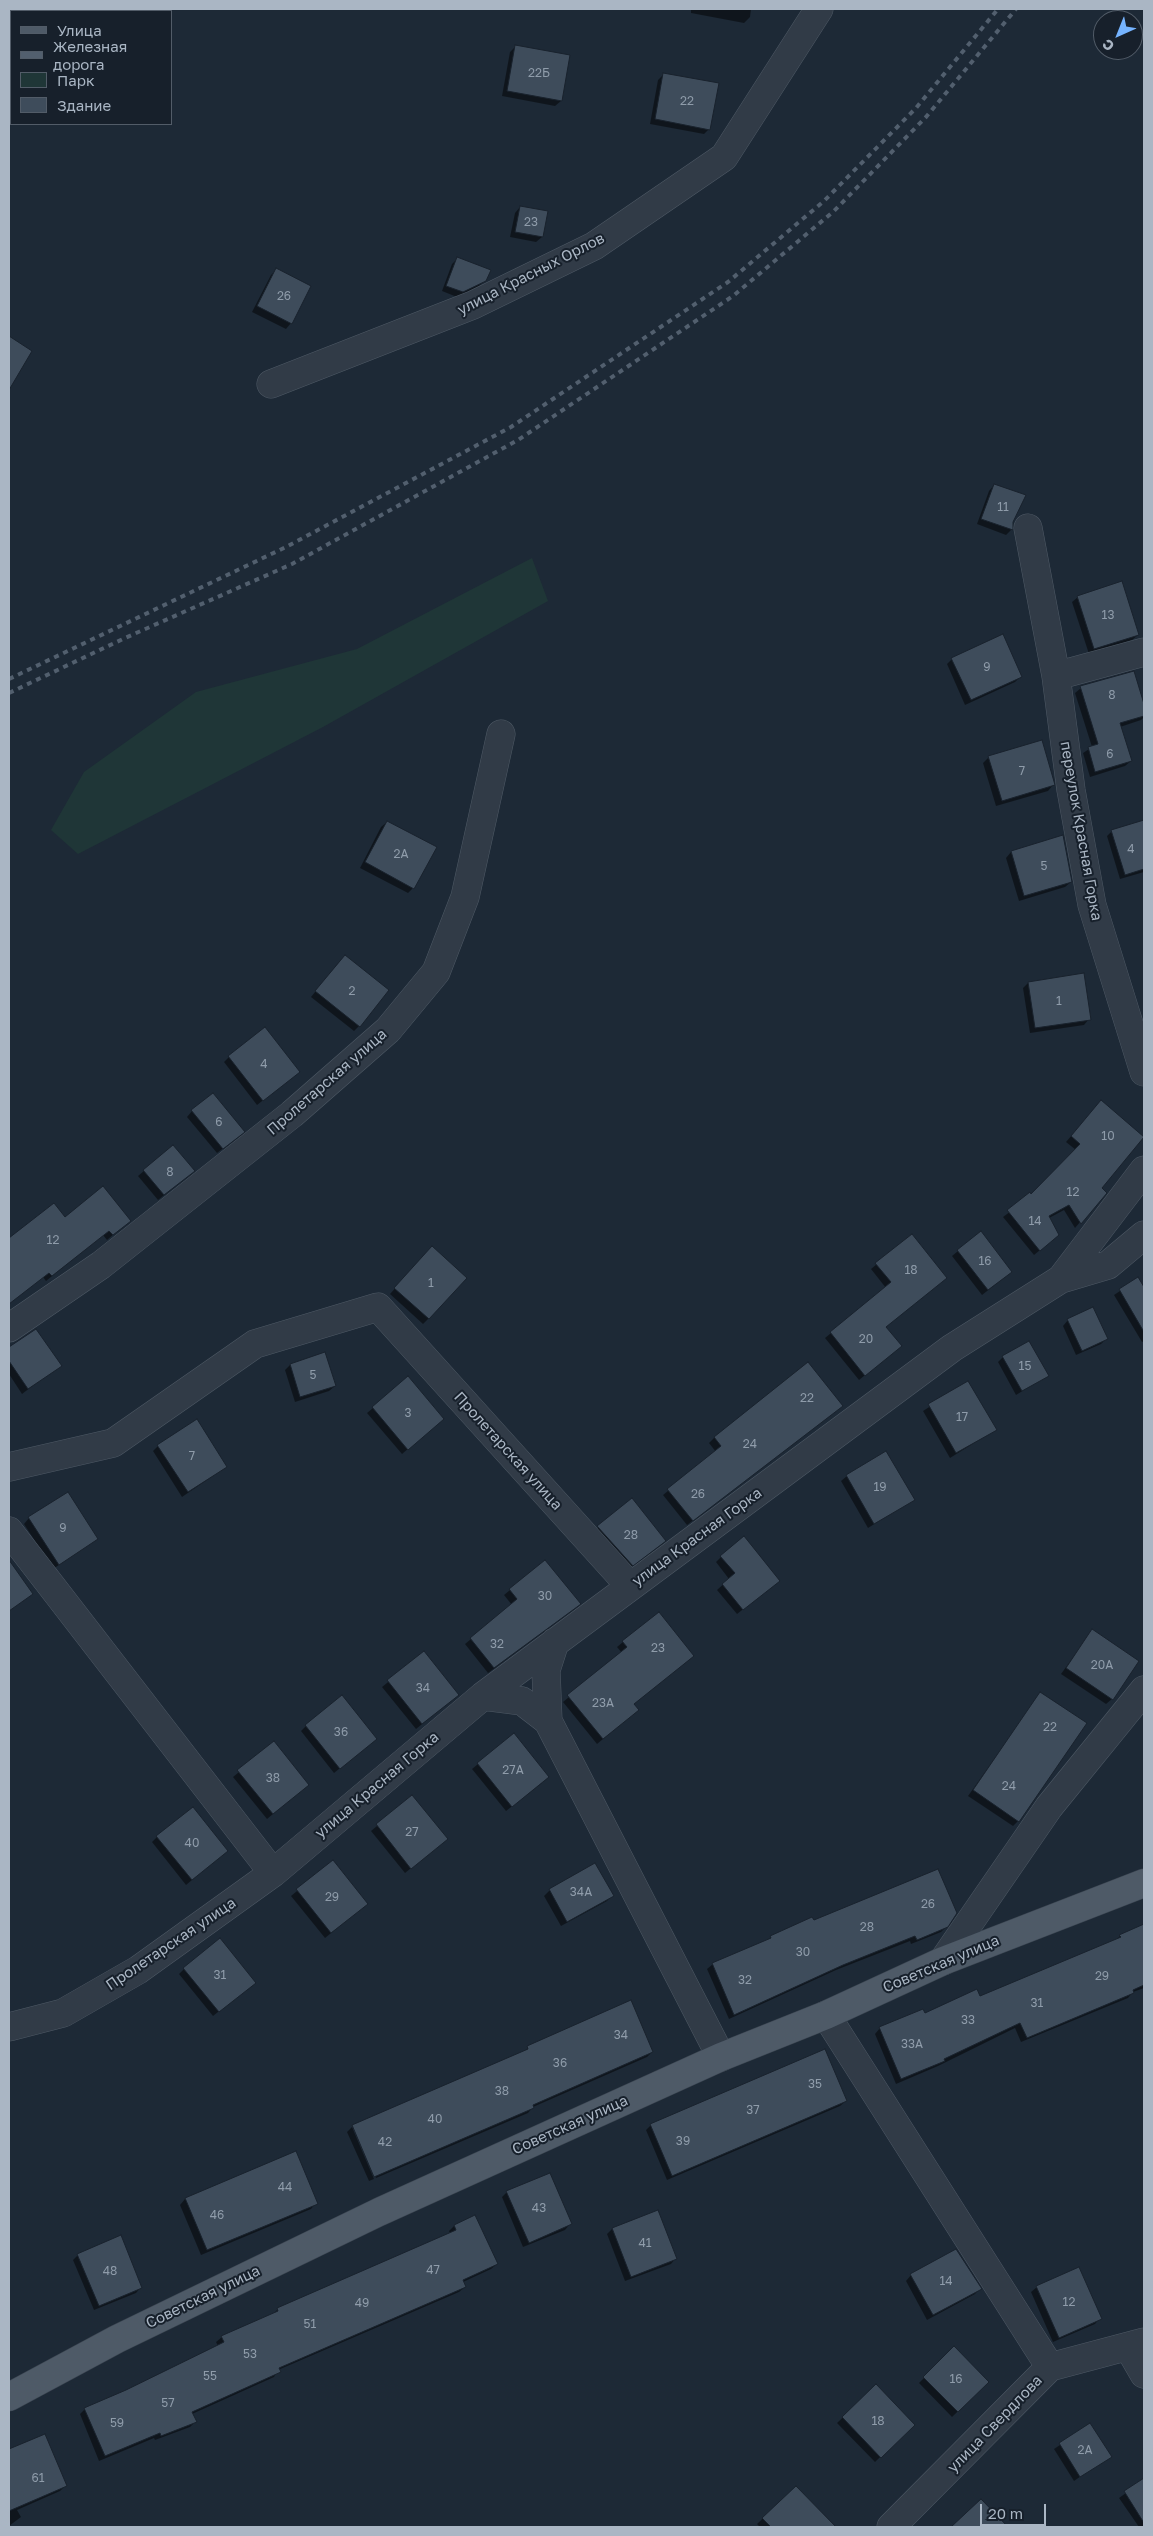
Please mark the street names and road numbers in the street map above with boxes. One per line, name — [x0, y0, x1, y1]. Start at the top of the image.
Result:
street label: улица Красных Орлов — [454, 229, 608, 319]
street label: переулок Красная Горка — [1056, 740, 1106, 922]
street label: Пролетарская улица — [263, 1025, 391, 1139]
street label: Пролетарская улица — [450, 1388, 566, 1514]
street label: улица Красная Горка — [629, 1484, 765, 1590]
street label: улица Красная Горка — [311, 1728, 443, 1842]
street label: Пролетарская улица — [103, 1894, 239, 1994]
street label: Советская улица — [880, 1931, 1002, 1997]
street label: Советская улица — [509, 2091, 631, 2159]
street label: Советская улица — [143, 2262, 263, 2332]
street label: улица Свердлова — [944, 2372, 1046, 2476]

